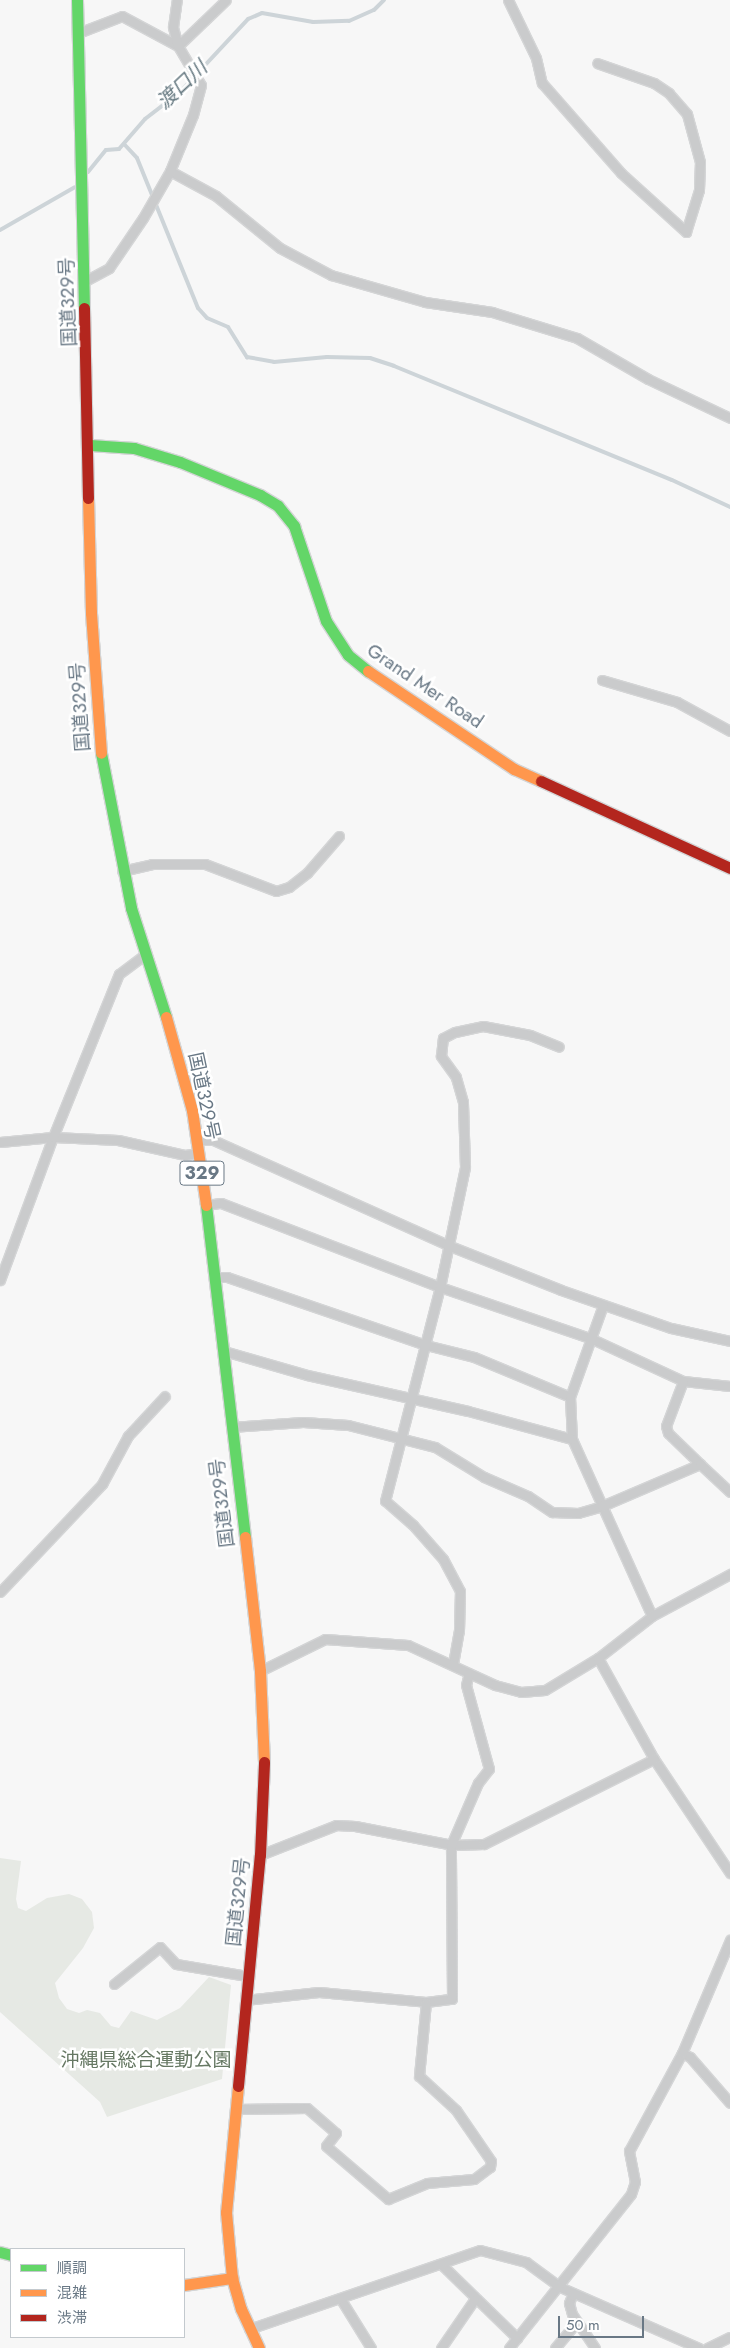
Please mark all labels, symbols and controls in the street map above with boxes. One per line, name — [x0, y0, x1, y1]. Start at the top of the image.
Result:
water label: 渡口川 — [152, 56, 212, 114]
street label: 国道329号 — [55, 257, 81, 347]
street label: Grand Mer Road — [363, 639, 487, 733]
street label: 国道329号 — [66, 662, 94, 752]
street label: 国道329号 — [184, 1050, 224, 1142]
road number: 329 — [178, 1158, 226, 1188]
street label: 国道329号 — [205, 1457, 239, 1549]
street label: 国道329号 — [222, 1856, 254, 1948]
park label: 沖縄県総合運動公園 — [61, 2049, 231, 2071]
legend — [10, 2248, 185, 2338]
text: 順調 — [57, 2257, 87, 2279]
text: 混雑 — [57, 2282, 87, 2304]
scale bar — [560, 2306, 646, 2338]
text: 渋滞 — [57, 2307, 87, 2329]
text: 50 m — [566, 2314, 600, 2336]

